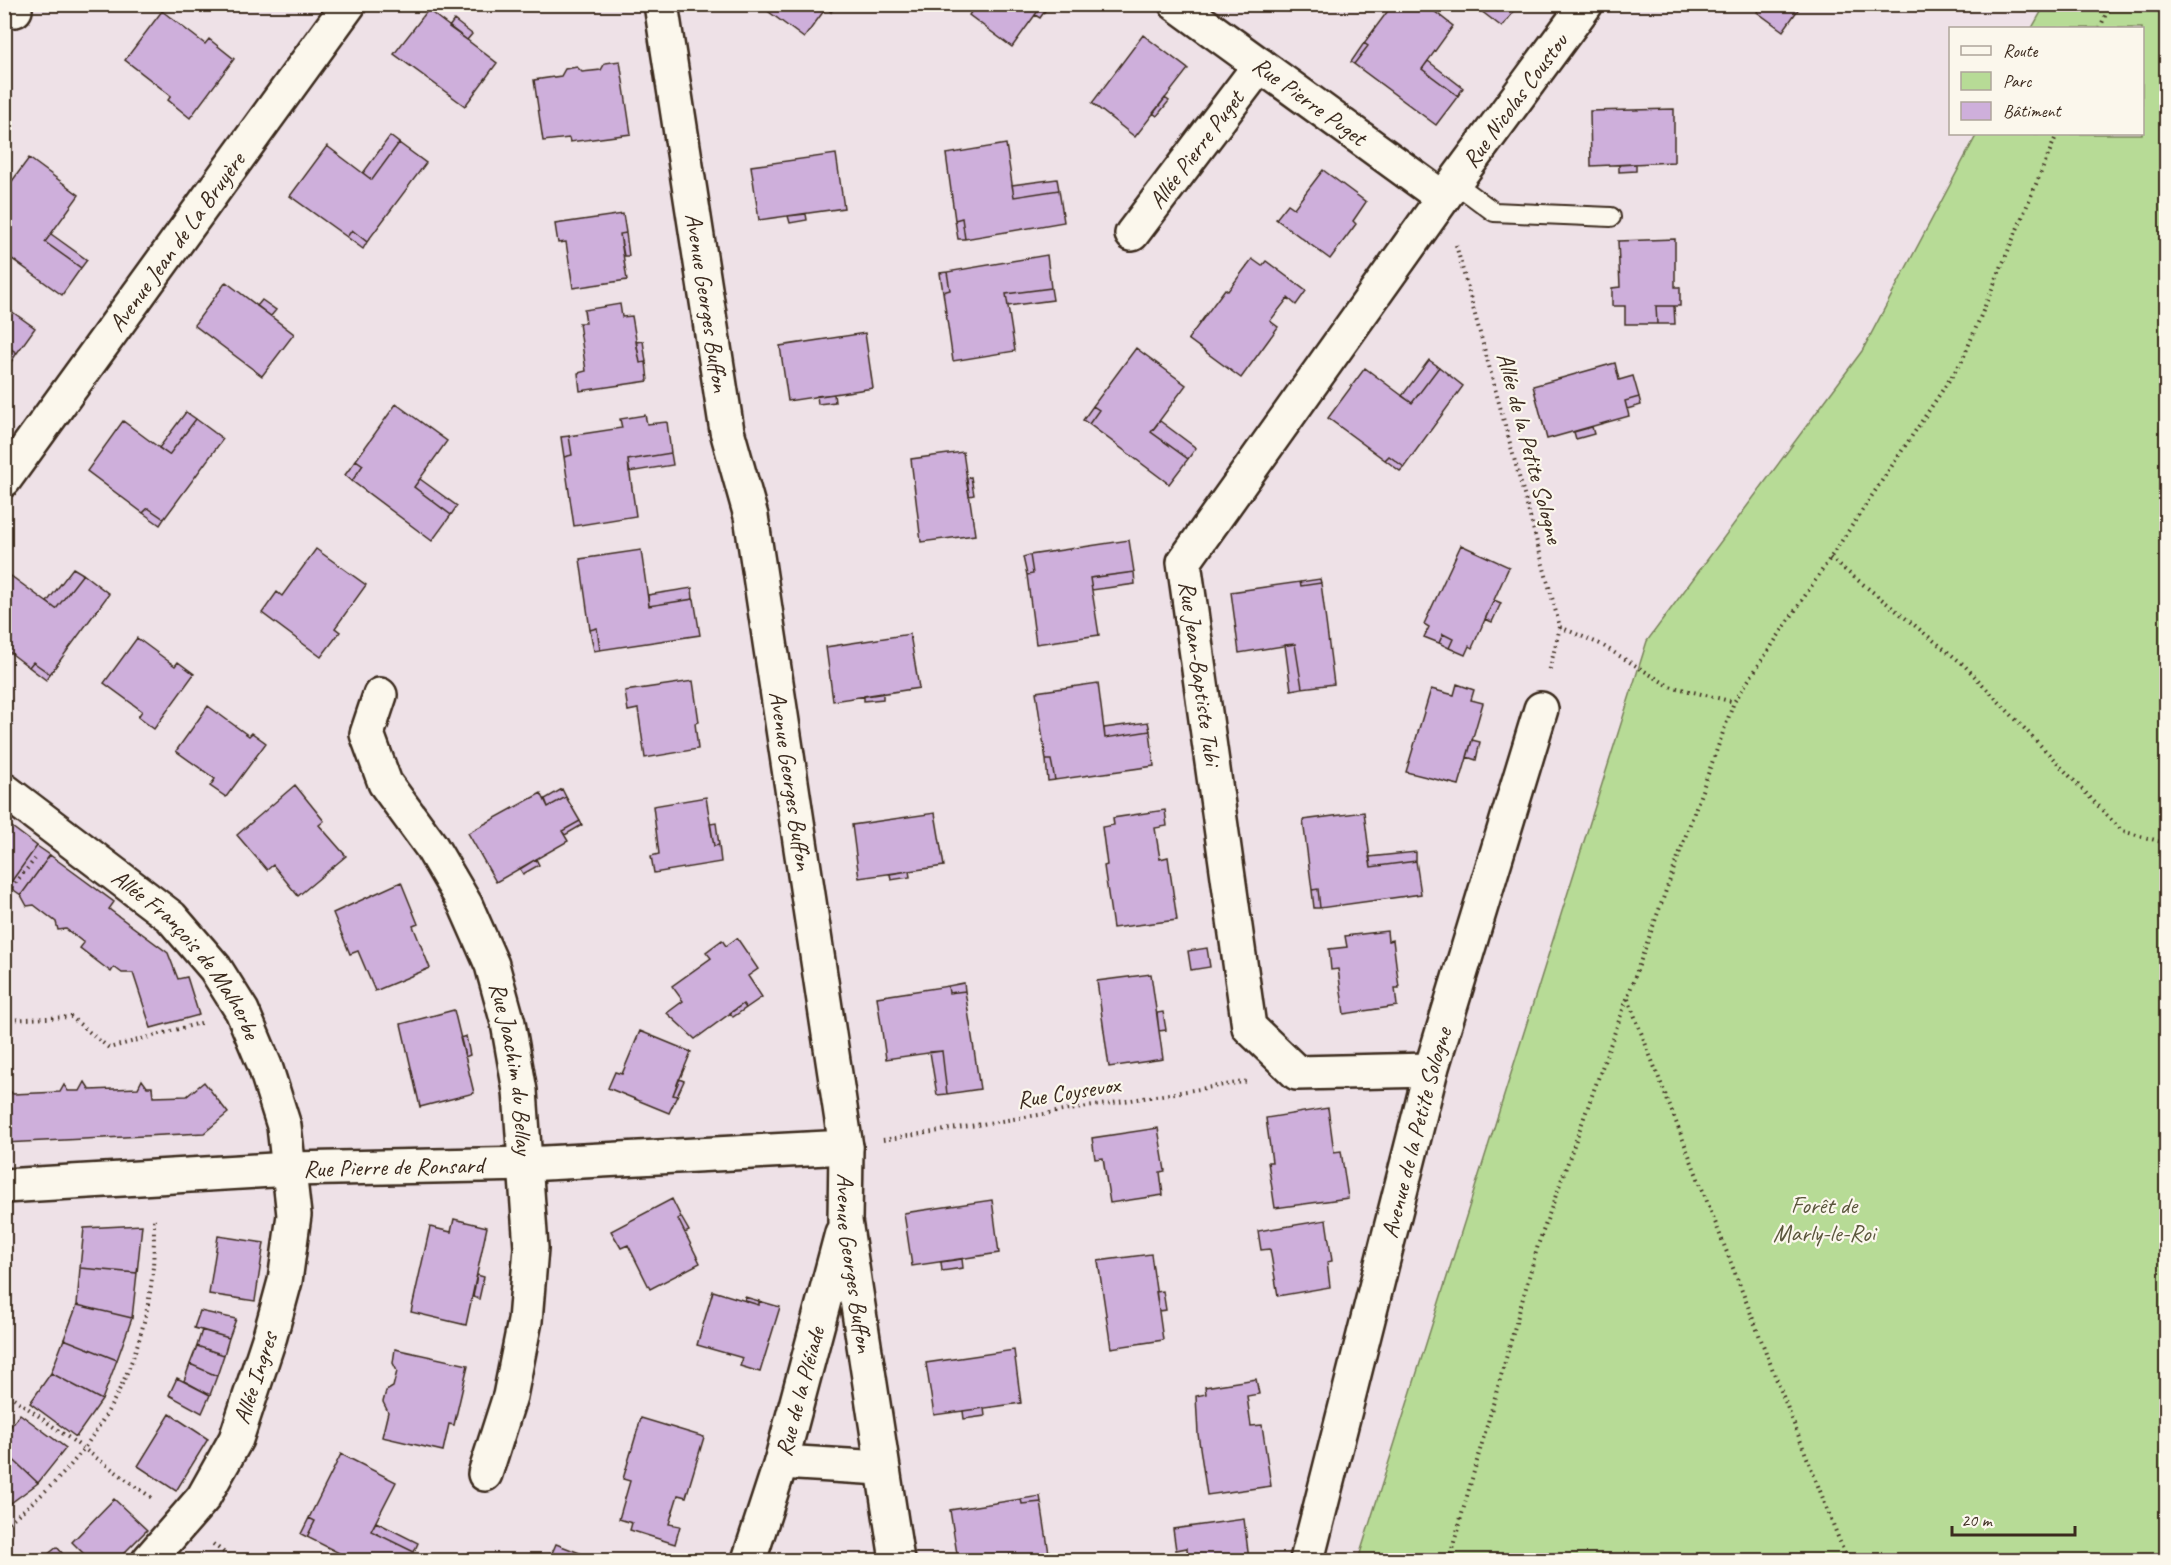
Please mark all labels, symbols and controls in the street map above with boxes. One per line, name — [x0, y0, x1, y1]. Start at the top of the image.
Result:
street label: Rue Nicolas Coustou — [1455, 26, 1576, 174]
legend — [1949, 27, 2144, 135]
text: Route — [2003, 40, 2038, 62]
street label: Rue Pierre Puget — [1247, 50, 1374, 153]
text: Parc — [2003, 70, 2032, 92]
street label: Allée Pierre Puget — [1142, 83, 1251, 214]
text: Bâtiment — [2003, 100, 2063, 122]
street label: Avenue Jean de La Bruyère — [102, 145, 253, 337]
street label: Avenue Georges Buffon — [679, 211, 736, 395]
street label: Allée de la Petite Sologne — [1490, 349, 1570, 549]
street label: Rue Jean-Baptiste Tubi — [1172, 579, 1228, 770]
street label: Avenue Georges Buffon — [763, 689, 819, 873]
street label: Allée François de Malherbe — [106, 862, 268, 1045]
street label: Rue Joachim du Bellay — [482, 979, 540, 1158]
street label: Avenue de la Petite Sologne — [1374, 1022, 1459, 1241]
street label: Rue Coysevox — [1015, 1069, 1123, 1115]
street label: Rue Pierre de Ronsard — [303, 1150, 487, 1184]
street label: Avenue Georges Buffon — [830, 1173, 880, 1356]
park label: Forêt de Marly-le-Roi — [1773, 1190, 1877, 1248]
street label: Rue de la Pléiade — [768, 1322, 832, 1459]
street label: Allée Ingres — [226, 1326, 285, 1428]
scale bar — [1952, 1499, 2075, 1537]
text: 20 m — [1961, 1509, 1994, 1531]

